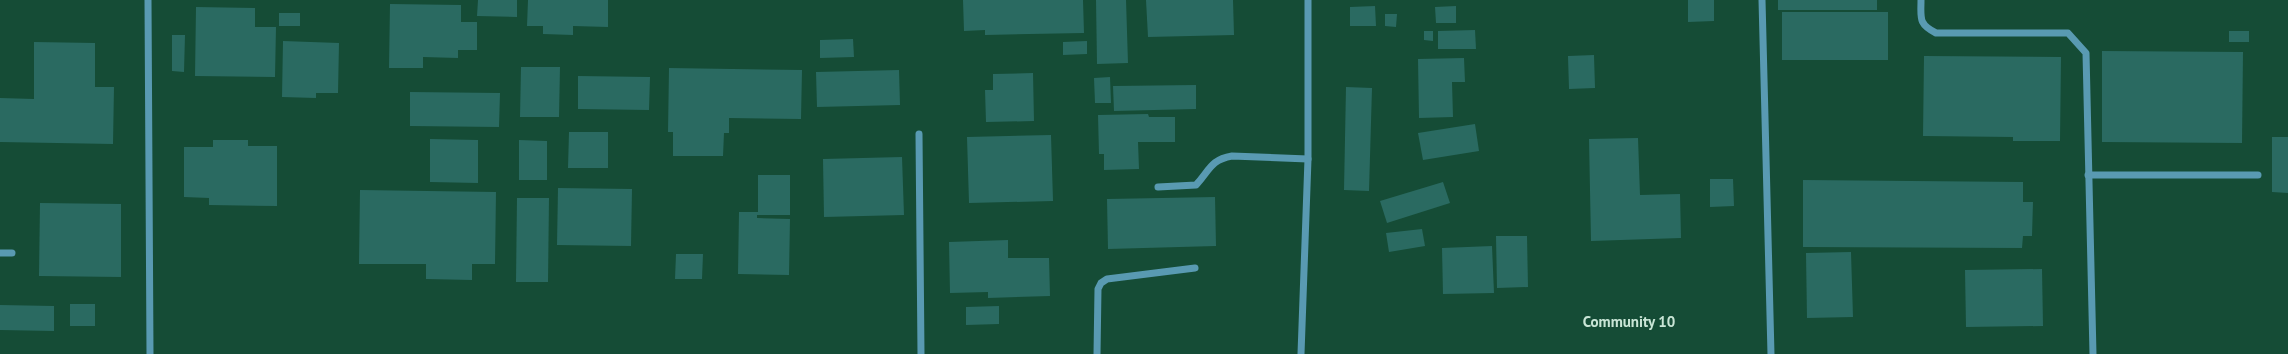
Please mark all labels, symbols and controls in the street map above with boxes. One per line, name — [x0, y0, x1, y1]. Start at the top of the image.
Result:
district label: Community 10 — [1583, 312, 1675, 331]

